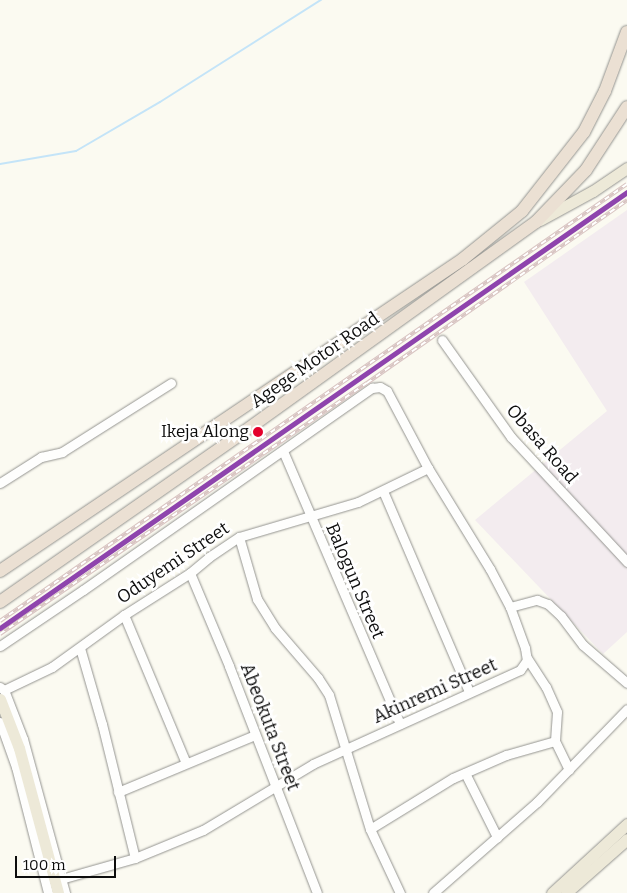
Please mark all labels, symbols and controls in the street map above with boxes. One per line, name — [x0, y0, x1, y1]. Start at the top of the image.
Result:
street label: Agege Motor Road — [247, 308, 383, 412]
street label: Obasa Road — [502, 400, 582, 488]
place label: Ikeja Along — [161, 422, 249, 442]
marker: Ikeja Along — [253, 427, 263, 437]
street label: Oduyemi Street — [113, 517, 233, 609]
street label: Balogun Street — [321, 520, 389, 642]
street label: Akinremi Street — [370, 654, 500, 728]
street label: Abeokuta Street — [236, 660, 304, 794]
scale bar — [18, 846, 119, 878]
text: 100 m — [23, 856, 66, 874]

